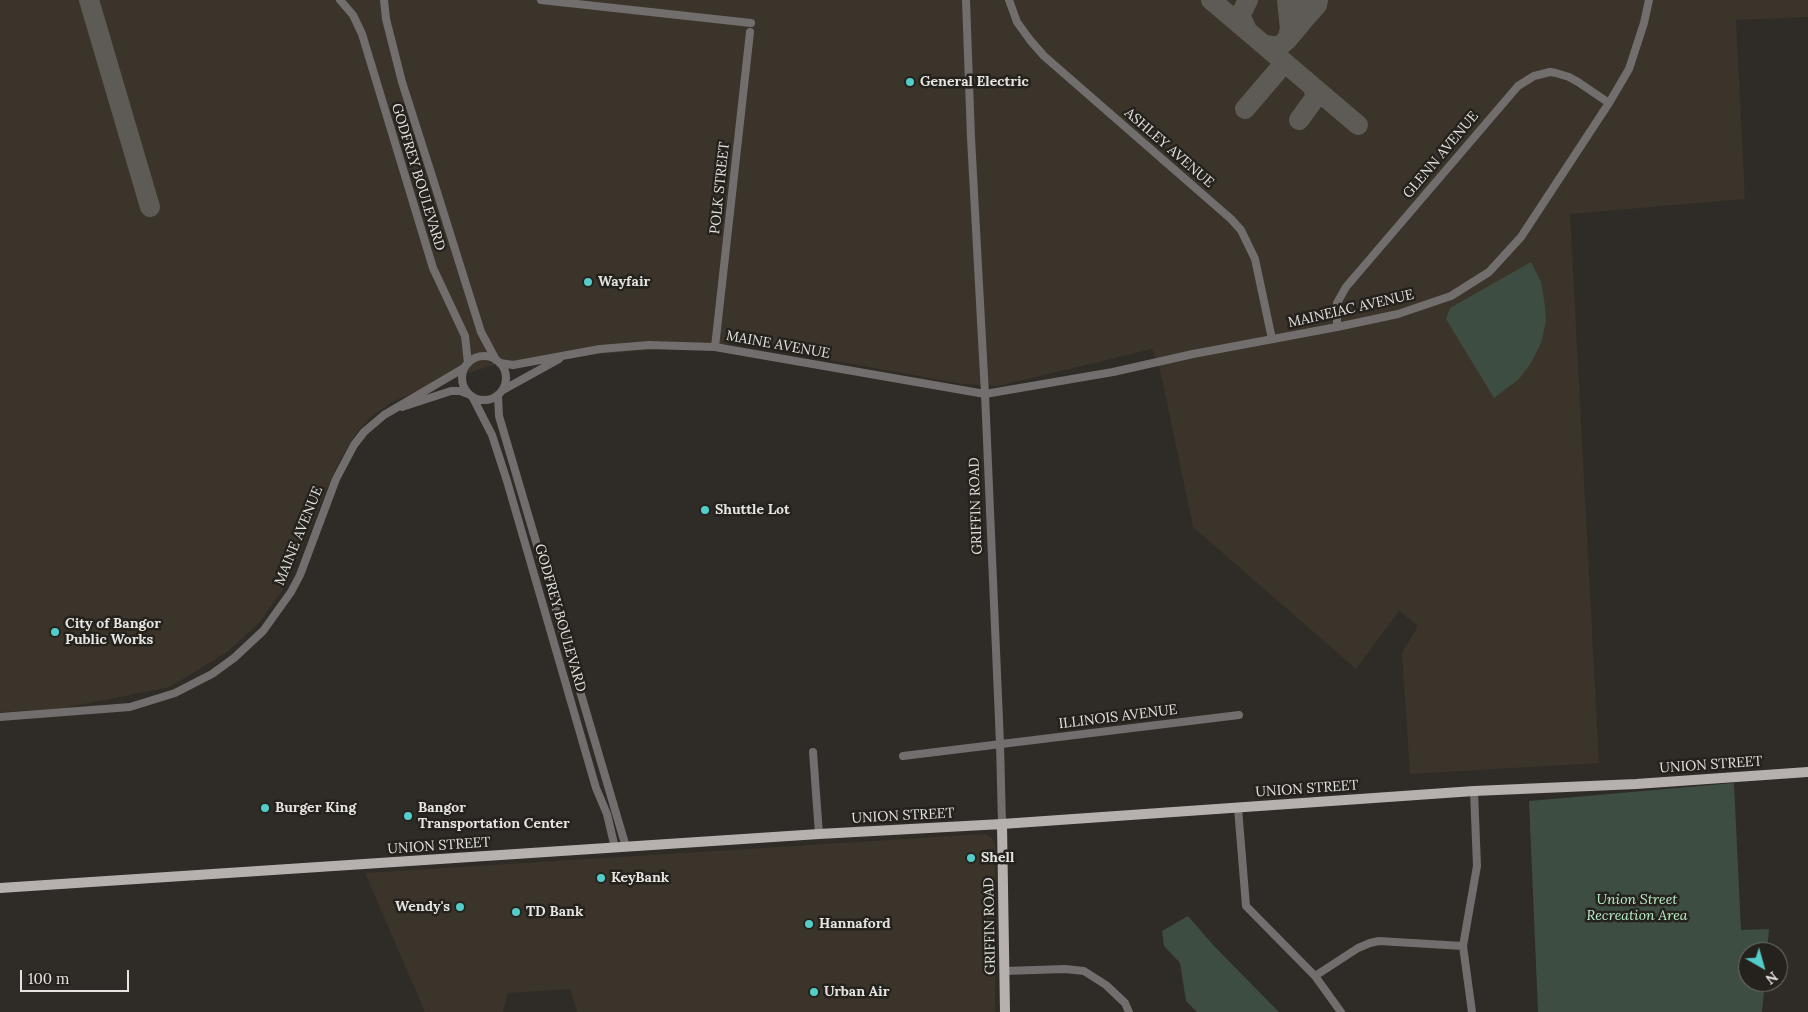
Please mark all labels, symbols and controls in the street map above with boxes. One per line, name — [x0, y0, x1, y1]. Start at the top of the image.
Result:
place label: General Electric — [920, 74, 1029, 90]
marker: General Electric — [904, 76, 916, 88]
street label: GODFREY BOULEVARD — [388, 101, 448, 253]
street label: ASHLEY AVENUE — [1121, 105, 1217, 191]
street label: GLENN AVENUE — [1400, 108, 1482, 202]
street label: POLK STREET — [707, 141, 733, 235]
place label: Wayfair — [598, 274, 650, 290]
marker: Wayfair — [582, 276, 594, 288]
street label: MAINEIAC AVENUE — [1287, 286, 1415, 332]
street label: MAINE AVENUE — [725, 328, 831, 362]
street label: GRIFFIN ROAD — [966, 457, 986, 555]
street label: MAINE AVENUE — [271, 484, 327, 588]
place label: Shuttle Lot — [715, 502, 790, 518]
marker: Shuttle Lot — [699, 504, 711, 516]
street label: GODFREY BOULEVARD — [531, 542, 589, 694]
place label: City of Bangor Public Works — [65, 616, 161, 648]
marker: City of Bangor Public Works — [49, 626, 61, 638]
street label: ILLINOIS AVENUE — [1058, 701, 1178, 733]
street label: UNION STREET — [1659, 753, 1763, 777]
street label: UNION STREET — [1255, 777, 1359, 801]
place label: Burger King — [275, 800, 356, 816]
place label: Bangor Transportation Center — [418, 800, 570, 832]
marker: Burger King — [259, 802, 271, 814]
street label: UNION STREET — [851, 805, 955, 827]
marker: Bangor Transportation Center — [402, 810, 414, 822]
street label: UNION STREET — [387, 834, 491, 858]
place label: Shell — [981, 850, 1014, 866]
marker: Shell — [965, 852, 977, 864]
place label: KeyBank — [611, 870, 669, 886]
marker: KeyBank — [595, 872, 607, 884]
street label: GRIFFIN ROAD — [981, 877, 999, 975]
park label: Union Street Recreation Area — [1586, 892, 1688, 924]
place label: Wendy's — [395, 899, 450, 915]
marker: Wendy's — [454, 901, 466, 913]
place label: TD Bank — [526, 904, 583, 920]
marker: TD Bank — [510, 906, 522, 918]
place label: Hannaford — [819, 916, 891, 932]
marker: Hannaford — [803, 918, 815, 930]
north arrow — [1738, 942, 1788, 992]
scale bar — [22, 960, 131, 992]
text: N — [1762, 968, 1781, 988]
text: 100 m — [28, 969, 69, 988]
place label: Urban Air — [824, 984, 889, 1000]
marker: Urban Air — [808, 986, 820, 998]

